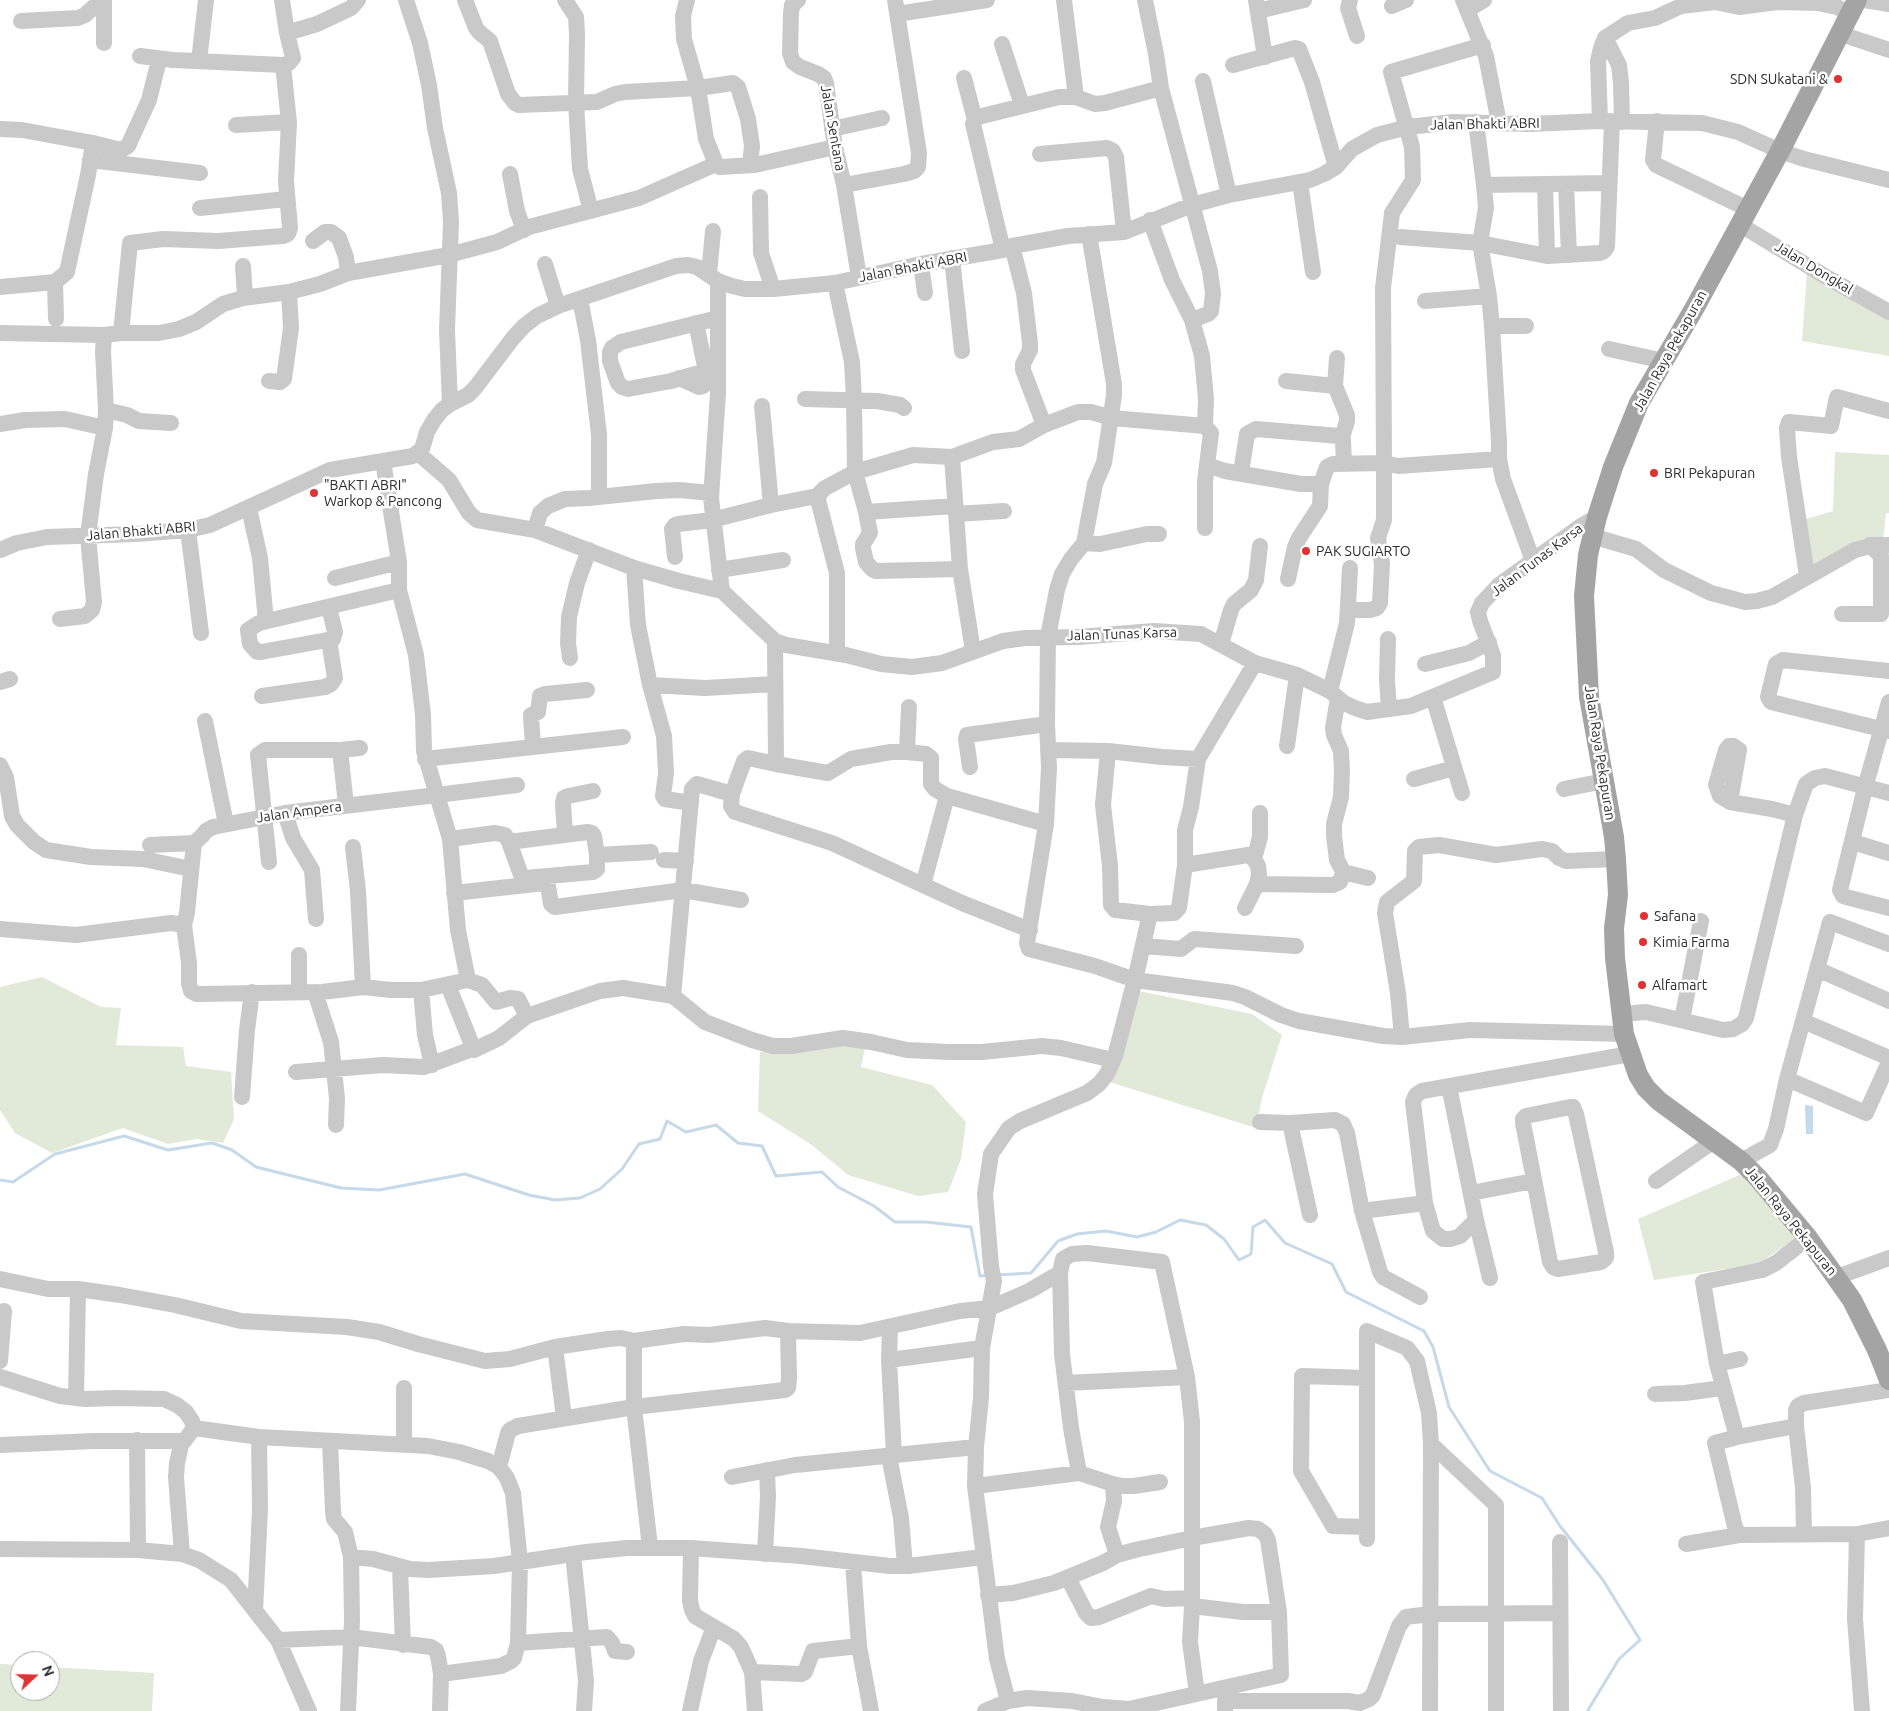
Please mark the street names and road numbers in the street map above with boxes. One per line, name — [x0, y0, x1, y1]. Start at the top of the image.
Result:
street label: Jalan Sentana — [817, 84, 849, 172]
street label: Jalan Bhakti ABRI — [1430, 115, 1540, 133]
street label: Jalan Dongkal — [1772, 238, 1856, 298]
street label: Jalan Bhakti ABRI — [858, 248, 968, 286]
street label: Jalan Raya Pekapuran — [1630, 287, 1710, 415]
street label: Jalan Bhakti ABRI — [86, 518, 196, 544]
street label: Jalan Tunas Karsa — [1488, 520, 1586, 600]
street label: Jalan Tunas Karsa — [1067, 624, 1177, 644]
street label: Jalan Raya Pekapuran — [1581, 685, 1619, 821]
street label: Jalan Ampera — [255, 798, 343, 826]
street label: Jalan Raya Pekapuran — [1742, 1163, 1840, 1279]

